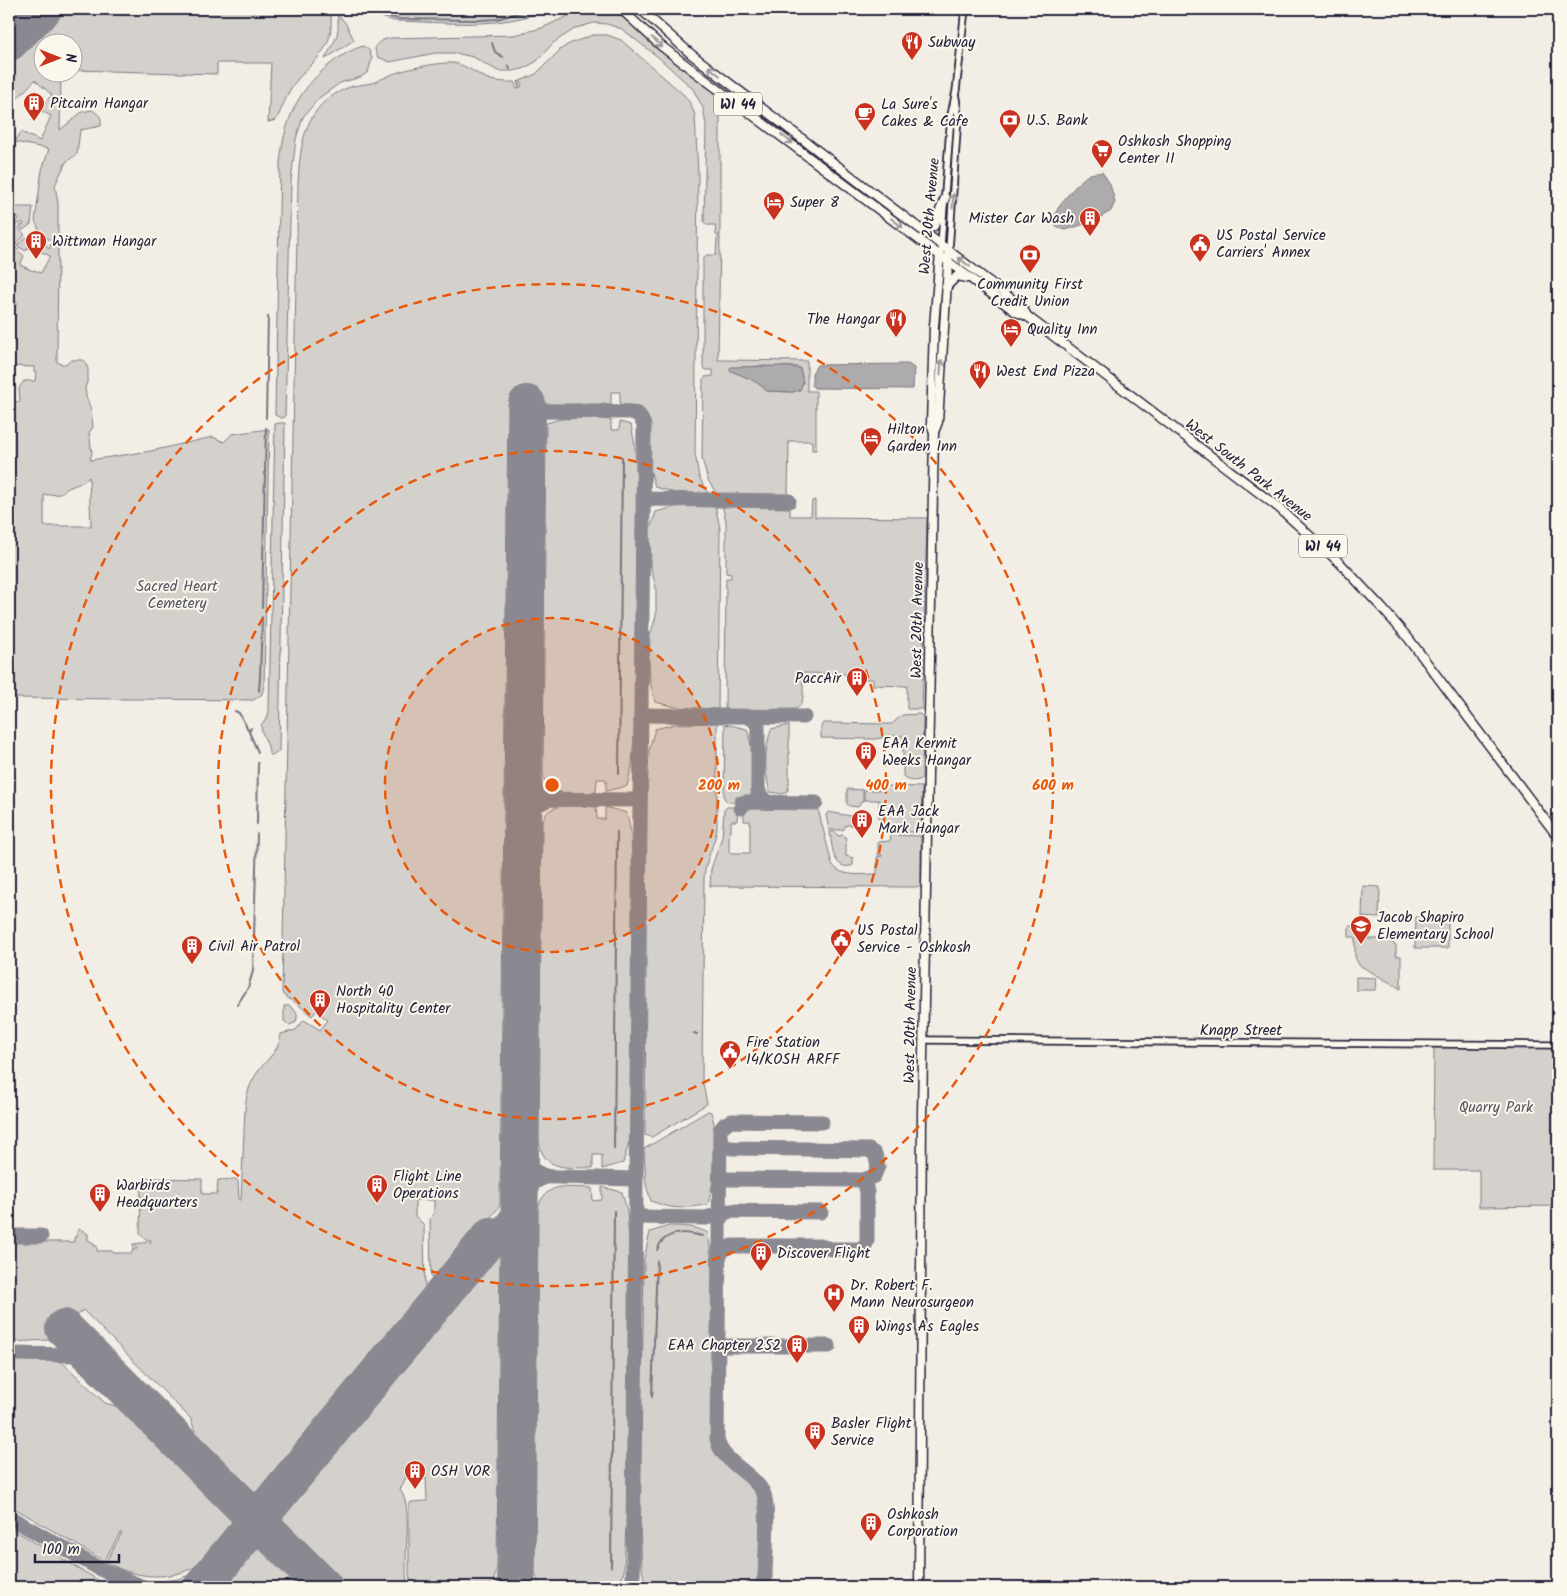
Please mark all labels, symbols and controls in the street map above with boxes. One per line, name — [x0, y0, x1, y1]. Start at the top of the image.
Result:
restaurant icon: Subway — [900, 30, 924, 61]
place label: Subway — [928, 31, 976, 55]
north arrow — [32, 32, 82, 82]
one-way arrow — [650, 36, 663, 48]
text: N — [59, 54, 81, 63]
one-way arrow — [707, 66, 721, 76]
building icon: Pitcairn Hangar — [22, 91, 46, 122]
place label: Pitcairn Hangar — [50, 92, 149, 116]
road number: WI 44 — [714, 92, 762, 116]
place label: La Sure's Cakes & Cafe — [881, 93, 968, 134]
cafe icon: La Sure's Cakes & Cafe — [853, 101, 877, 132]
bank icon: U.S. Bank — [998, 108, 1022, 139]
place label: U.S. Bank — [1026, 109, 1089, 133]
place label: Oshkosh Shopping Center II — [1118, 130, 1232, 171]
one-way arrow — [780, 134, 793, 145]
supermarket icon: Oshkosh Shopping Center II — [1090, 138, 1114, 169]
street label: West 20th Avenue — [913, 157, 947, 275]
hotel icon: Super 8 — [762, 190, 786, 221]
place label: Super 8 — [790, 191, 840, 215]
one-way arrow — [948, 193, 957, 209]
building icon: Mister Car Wash — [1078, 206, 1102, 237]
place label: Mister Car Wash — [968, 207, 1074, 231]
one-way arrow — [891, 218, 904, 229]
place label: US Postal Service Carriers' Annex — [1216, 224, 1326, 265]
building icon: Wittman Hangar — [24, 229, 48, 260]
place label: Wittman Hangar — [52, 230, 157, 254]
public building icon: US Postal Service Carriers' Annex — [1188, 232, 1212, 263]
bank icon: Community First Credit Union — [1018, 243, 1042, 274]
one-way arrow — [958, 256, 971, 267]
place label: Community First Credit Union — [977, 273, 1083, 314]
restaurant icon: The Hangar — [884, 307, 908, 338]
place label: The Hangar — [807, 308, 881, 332]
hotel icon: Quality Inn — [999, 317, 1023, 348]
place label: Quality Inn — [1027, 318, 1098, 342]
one-way arrow — [937, 359, 946, 375]
restaurant icon: West End Pizza — [968, 359, 992, 390]
place label: West End Pizza — [996, 360, 1095, 384]
street label: West South Park Avenue — [1180, 413, 1317, 528]
place label: Hilton Garden Inn — [887, 418, 957, 459]
hotel icon: Hilton Garden Inn — [859, 426, 883, 457]
road number: WI 44 — [1299, 534, 1347, 558]
street label: West 20th Avenue — [905, 561, 931, 679]
park label: Sacred Heart Cemetery — [136, 575, 218, 616]
building icon: PaccAir — [845, 666, 869, 697]
place label: PaccAir — [795, 667, 842, 691]
place label: EAA Kermit Weeks Hangar — [882, 732, 972, 773]
building icon: EAA Kermit Weeks Hangar — [854, 740, 878, 771]
text: 200 m — [698, 774, 740, 798]
text: 400 m — [865, 774, 907, 798]
text: 600 m — [1032, 774, 1074, 798]
centre of rings — [543, 776, 561, 794]
place label: EAA Jack Mark Hangar — [878, 800, 960, 841]
building icon: EAA Jack Mark Hangar — [850, 808, 874, 839]
place label: Jacob Shapiro Elementary School — [1377, 906, 1494, 947]
school or university icon: Jacob Shapiro Elementary School — [1349, 914, 1373, 945]
place label: US Postal Service - Oshkosh — [857, 919, 971, 960]
public building icon: US Postal Service - Oshkosh — [829, 927, 853, 958]
building icon: Civil Air Patrol — [180, 934, 204, 965]
place label: Civil Air Patrol — [208, 935, 301, 959]
street label: West 20th Avenue — [898, 966, 924, 1084]
place label: North 40 Hospitality Center — [336, 980, 451, 1021]
building icon: North 40 Hospitality Center — [308, 988, 332, 1019]
street label: Knapp Street — [1200, 1019, 1282, 1043]
place label: Fire Station 14/KOSH ARFF — [746, 1031, 841, 1072]
public building icon: Fire Station 14/KOSH ARFF — [718, 1039, 742, 1070]
park label: Quarry Park — [1459, 1096, 1534, 1120]
place label: Flight Line Operations — [393, 1165, 462, 1206]
building icon: Flight Line Operations — [365, 1173, 389, 1204]
place label: Warbirds Headquarters — [116, 1174, 198, 1215]
building icon: Warbirds Headquarters — [88, 1182, 112, 1213]
building icon: Discover Flight — [749, 1241, 773, 1272]
place label: Discover Flight — [777, 1242, 870, 1266]
place label: Dr. Robert F. Mann Neurosurgeon — [850, 1274, 974, 1315]
hospital icon: Dr. Robert F. Mann Neurosurgeon — [822, 1282, 846, 1313]
building icon: Wings As Eagles — [847, 1314, 871, 1345]
place label: Wings As Eagles — [875, 1315, 980, 1339]
building icon: EAA Chapter 252 — [785, 1333, 809, 1364]
place label: EAA Chapter 252 — [668, 1334, 781, 1358]
place label: Basler Flight Service — [831, 1412, 912, 1453]
building icon: Basler Flight Service — [803, 1420, 827, 1451]
building icon: OSH VOR — [403, 1459, 427, 1490]
place label: OSH VOR — [431, 1460, 490, 1484]
place label: Oshkosh Corporation — [887, 1503, 958, 1544]
building icon: Oshkosh Corporation — [859, 1511, 883, 1542]
scale bar — [35, 1531, 119, 1563]
text: 100 m — [42, 1538, 80, 1562]

